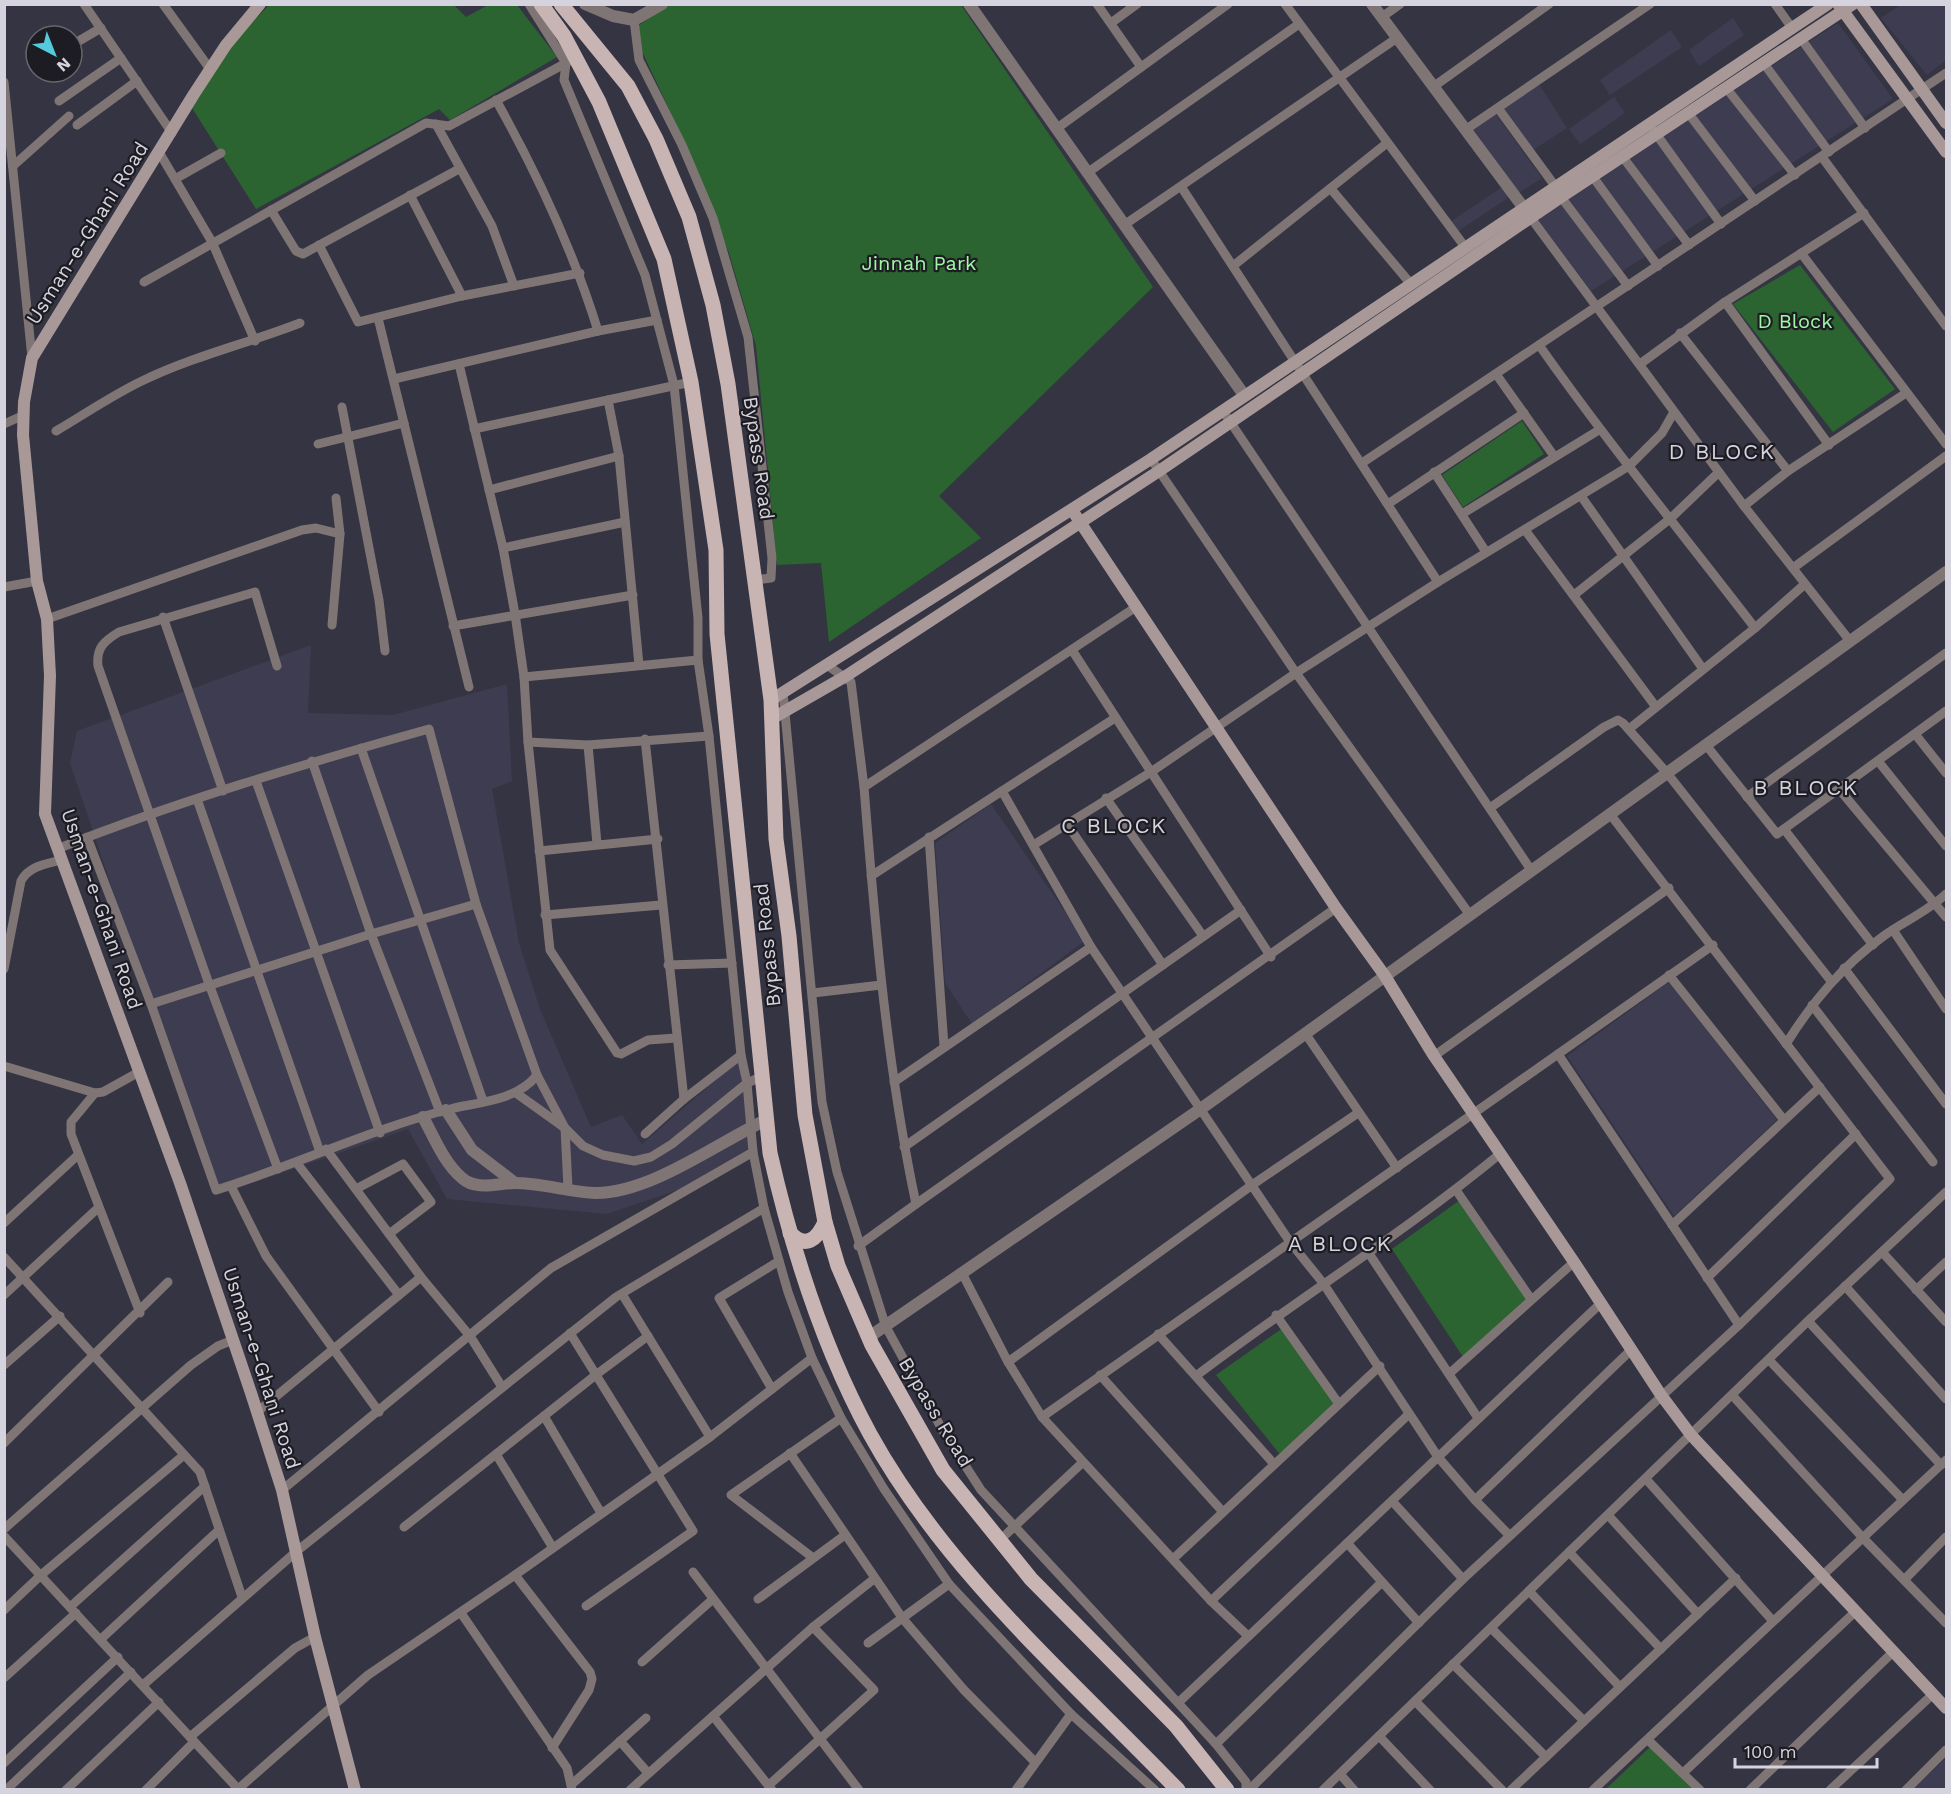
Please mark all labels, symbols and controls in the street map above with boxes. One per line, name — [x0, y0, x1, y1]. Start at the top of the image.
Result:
north arrow — [24, 24, 84, 84]
text: N — [53, 54, 74, 76]
street label: Usman-e-Ghani Road — [21, 137, 153, 329]
park label: Jinnah Park — [862, 251, 976, 275]
park label: D Block — [1758, 309, 1832, 333]
street label: Bypass Road — [738, 395, 780, 521]
district label: D BLOCK — [1669, 439, 1775, 464]
district label: B BLOCK — [1753, 775, 1859, 800]
street label: Usman-e-Ghani Road — [56, 805, 148, 1013]
district label: C BLOCK — [1061, 813, 1167, 838]
street label: Bypass Road — [749, 882, 785, 1008]
district label: A BLOCK — [1288, 1231, 1392, 1256]
street label: Usman-e-Ghani Road — [218, 1264, 306, 1472]
street label: Bypass Road — [894, 1353, 978, 1471]
scale bar — [1735, 1731, 1878, 1769]
text: 100 m — [1744, 1741, 1797, 1762]

